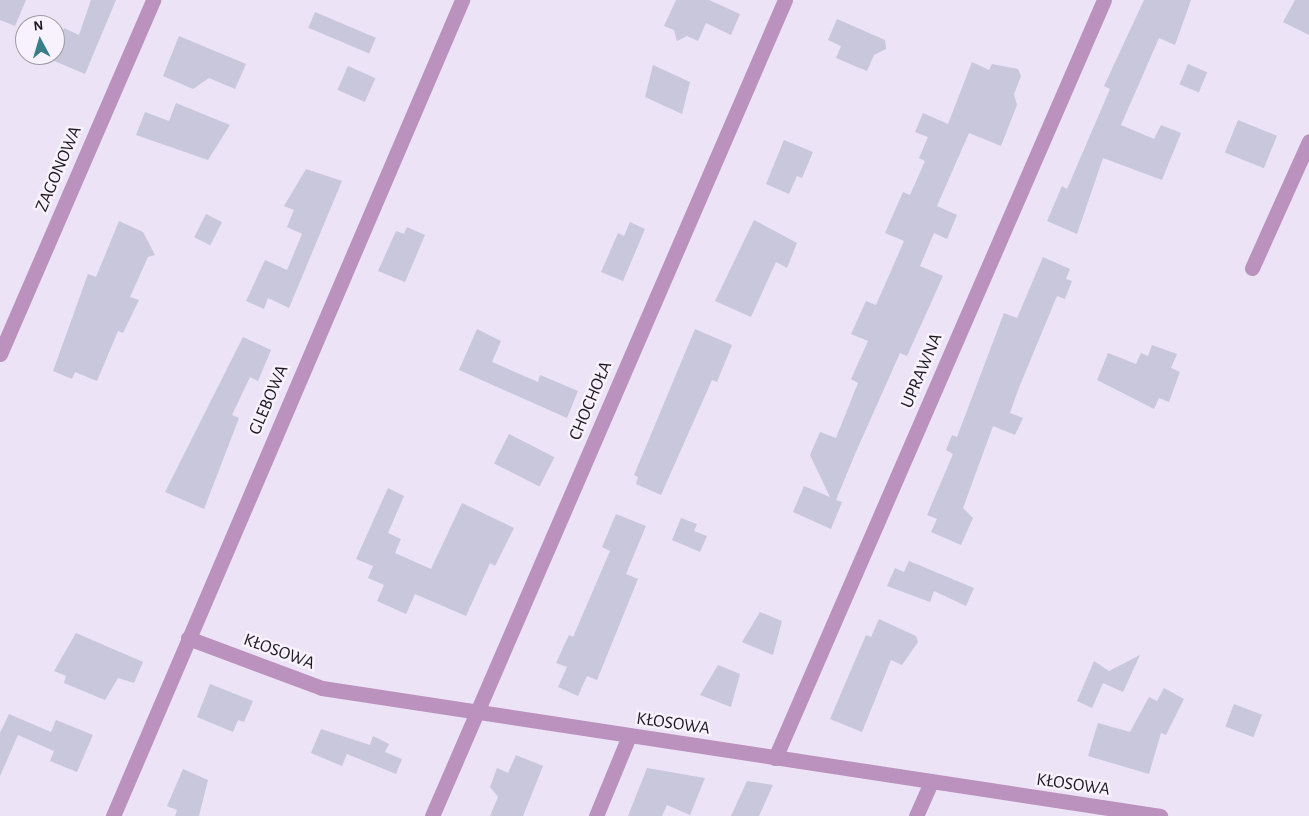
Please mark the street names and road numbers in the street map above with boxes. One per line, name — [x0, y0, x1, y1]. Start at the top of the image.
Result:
street label: ZAGONOWA — [31, 123, 87, 215]
street label: UPRAWNA — [897, 330, 947, 412]
street label: CHOCHOŁA — [565, 358, 617, 444]
street label: GLEBOWA — [245, 362, 293, 438]
street label: KŁOSOWA — [240, 629, 318, 675]
street label: KŁOSOWA — [635, 708, 711, 740]
street label: KŁOSOWA — [1035, 769, 1111, 801]

